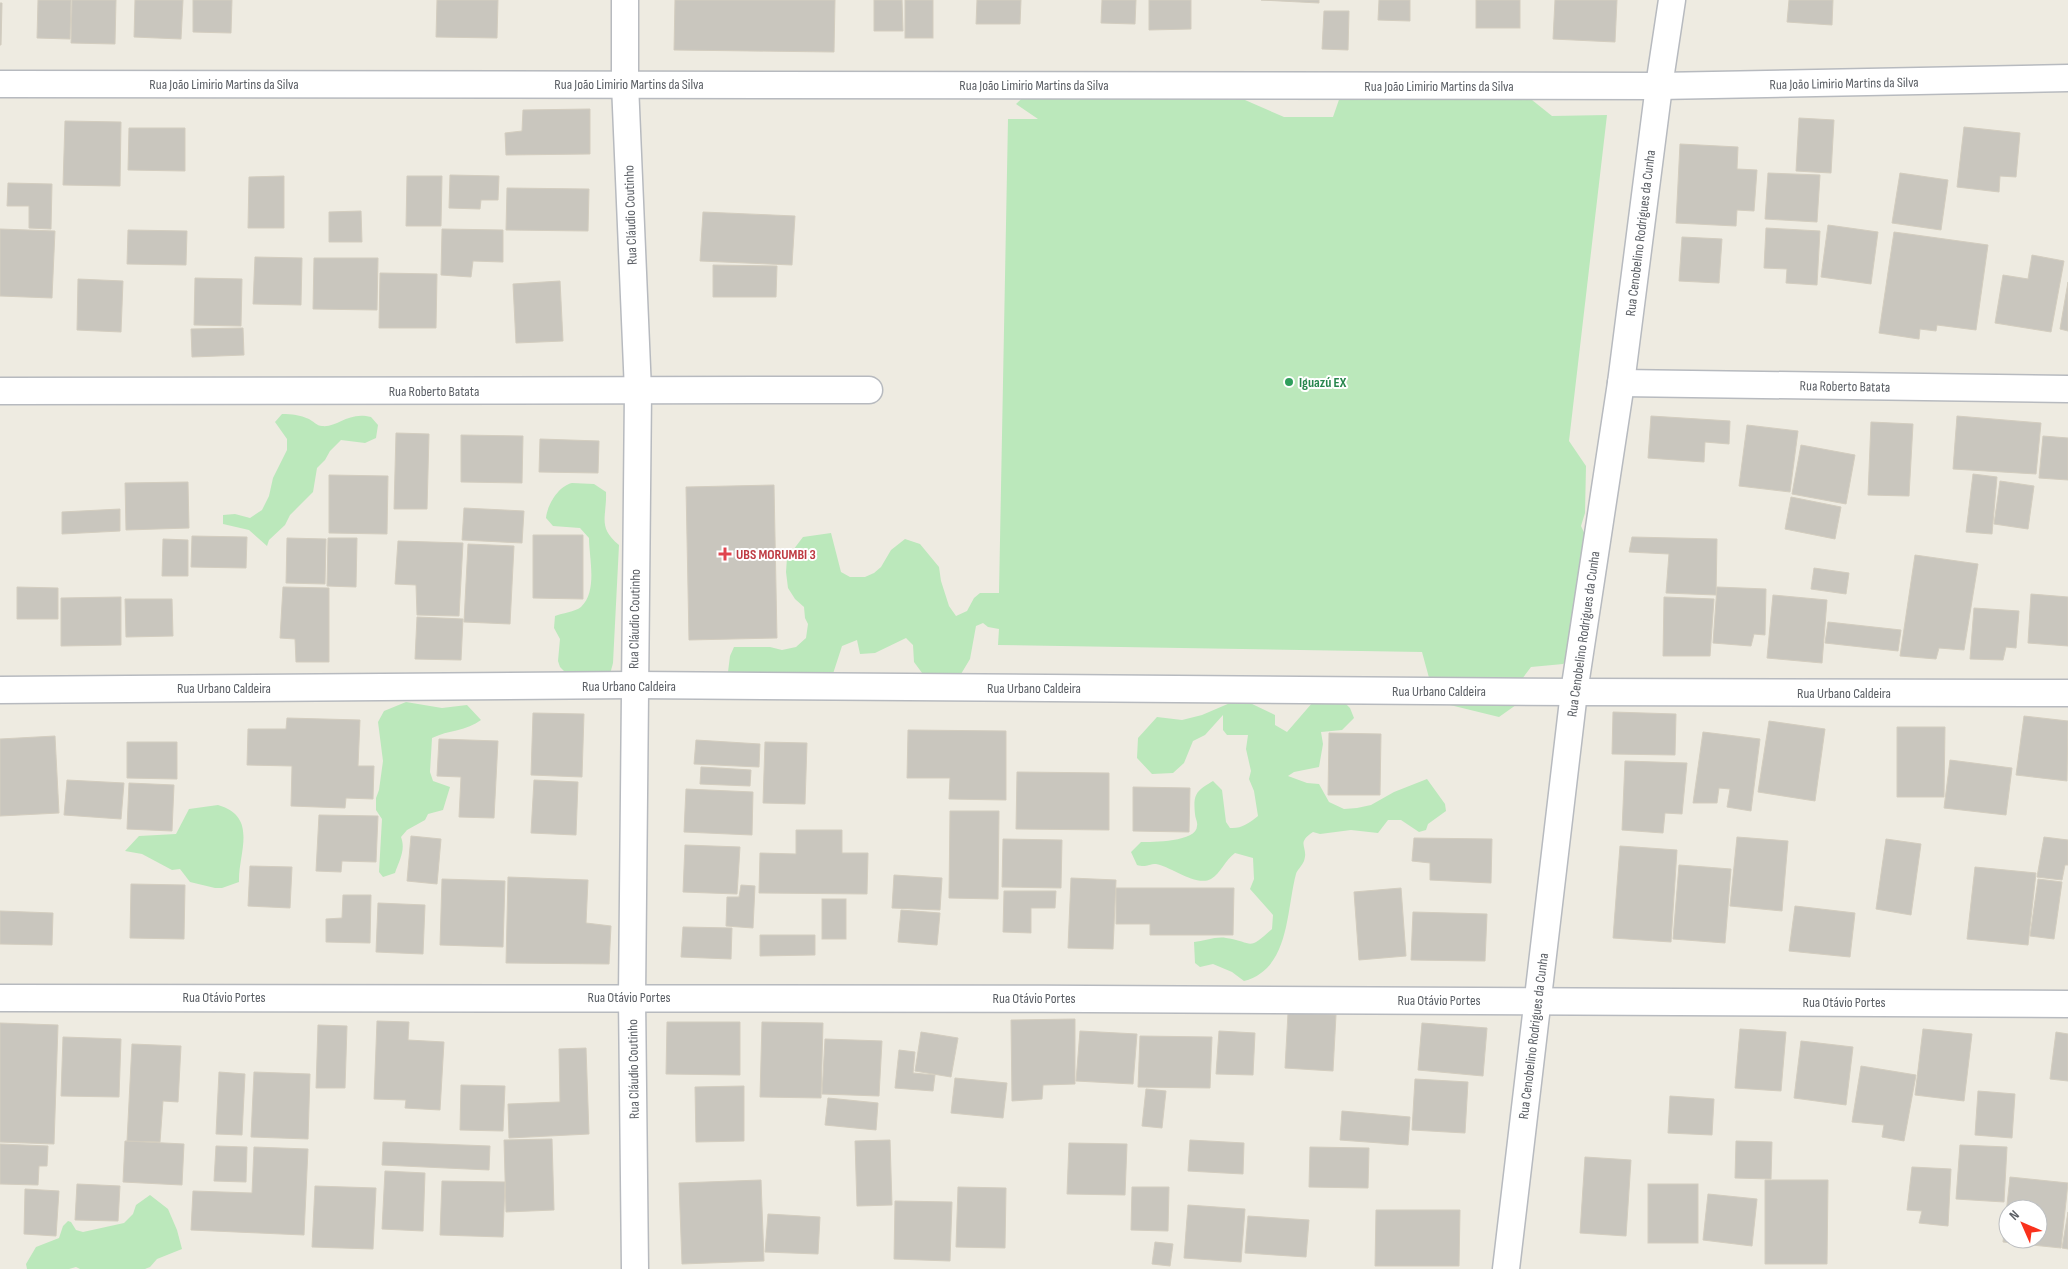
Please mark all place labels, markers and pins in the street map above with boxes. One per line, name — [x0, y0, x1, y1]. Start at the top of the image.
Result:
place label: Iguazú EX — [1299, 374, 1347, 391]
marker: Iguazú EX — [1283, 376, 1295, 388]
place label: UBS MORUMBI 3 — [736, 546, 816, 563]
marker: UBS MORUMBI 3 — [718, 547, 732, 561]

